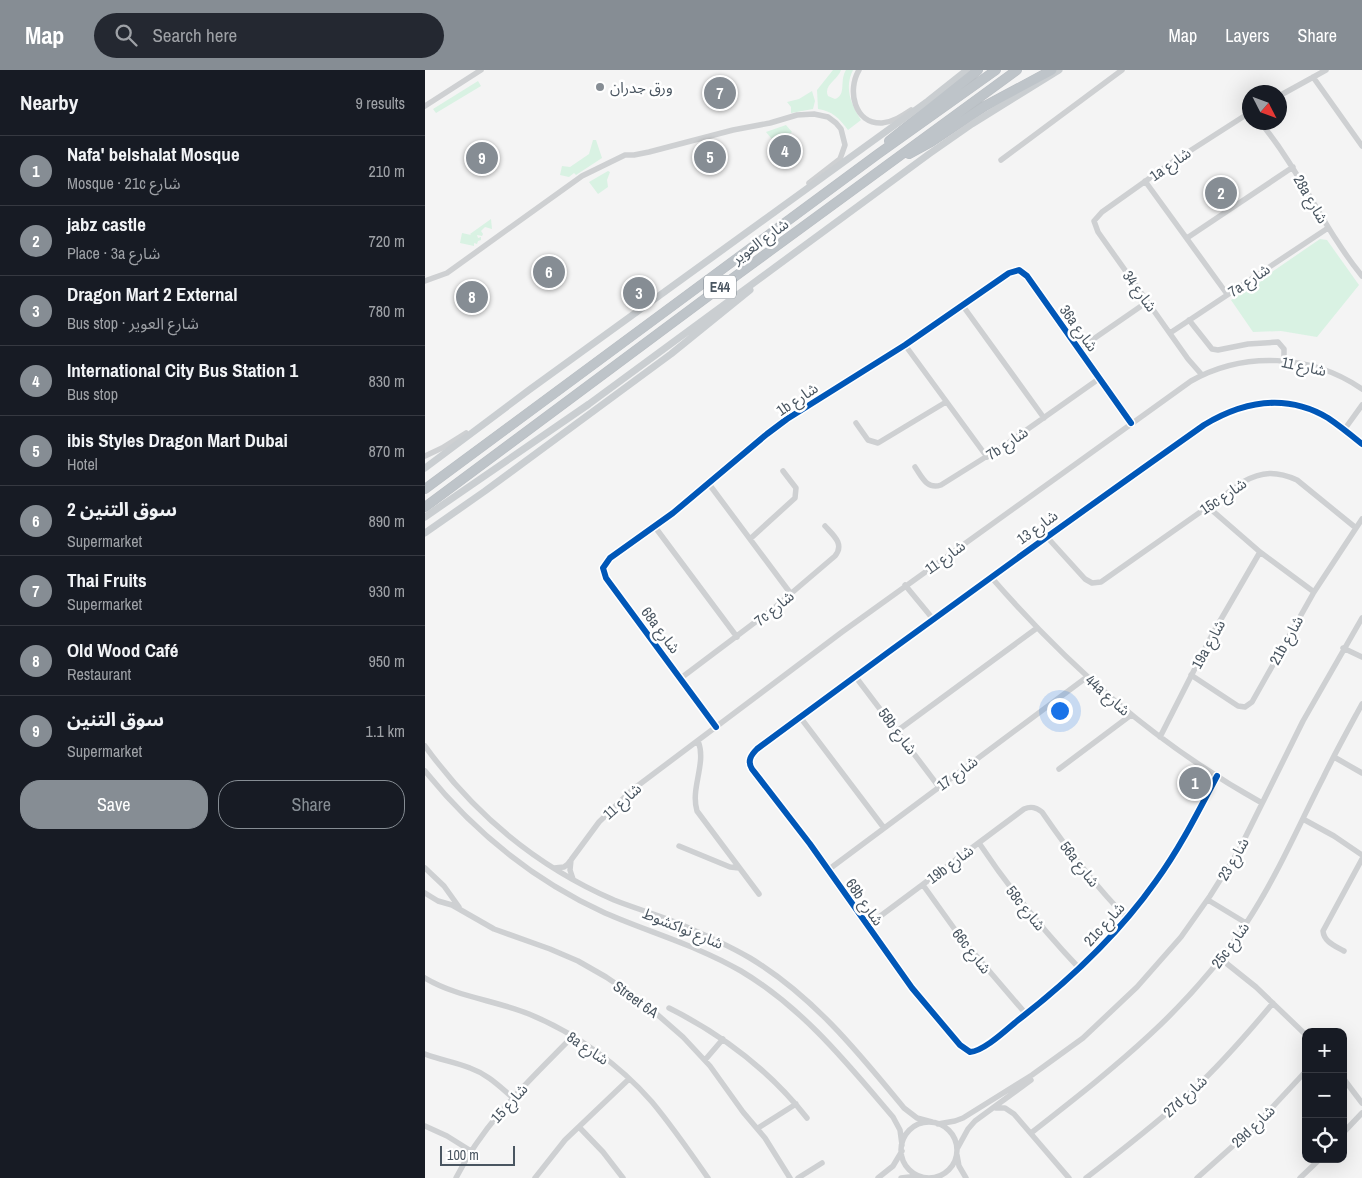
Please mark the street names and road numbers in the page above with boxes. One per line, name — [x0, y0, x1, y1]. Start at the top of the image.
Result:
street label: 1a شارع — [1145, 142, 1196, 188]
street label: 28a شارع — [1287, 171, 1334, 228]
street label: شارع العوير — [727, 213, 794, 271]
street label: 7a شارع — [1224, 258, 1275, 303]
street label: شارع 34 — [1116, 266, 1162, 317]
road number: E44 — [704, 276, 736, 298]
street label: 36a شارع — [1053, 300, 1103, 357]
street label: شارع 11 — [1279, 351, 1329, 383]
street label: 1b شارع — [772, 377, 823, 422]
street label: 7b شارع — [982, 421, 1033, 466]
street label: 15c شارع — [1195, 472, 1252, 521]
street label: شارع 13 — [1012, 505, 1063, 551]
street label: شارع 11 — [920, 535, 971, 580]
street label: 7c شارع — [750, 585, 800, 632]
street label: 68a شارع — [635, 602, 686, 659]
street label: 21b شارع — [1264, 611, 1310, 669]
street label: 19a شارع — [1186, 615, 1232, 673]
street label: 44a شارع — [1080, 670, 1135, 722]
street label: 58b شارع — [872, 703, 923, 760]
street label: شارع 17 — [932, 751, 983, 797]
street label: شارع 11 — [598, 778, 647, 825]
street label: شارع 23 — [1212, 833, 1256, 885]
street label: 56a شارع — [1054, 837, 1105, 893]
street label: 19b شارع — [922, 839, 979, 890]
street label: 68b شارع — [840, 874, 889, 931]
street label: 58c شارع — [1000, 881, 1051, 936]
street label: 21c شارع — [1079, 897, 1131, 952]
street label: شارع نواكشوط — [639, 902, 727, 956]
street label: 25c شارع — [1206, 917, 1256, 974]
street label: 66c شارع — [946, 924, 997, 980]
street label: Street 6A — [609, 975, 664, 1023]
street label: 8a شارع — [562, 1026, 613, 1071]
street label: 27d شارع — [1158, 1070, 1213, 1123]
street label: شارع 15 — [486, 1079, 534, 1129]
street label: 29d شارع — [1227, 1100, 1281, 1153]

